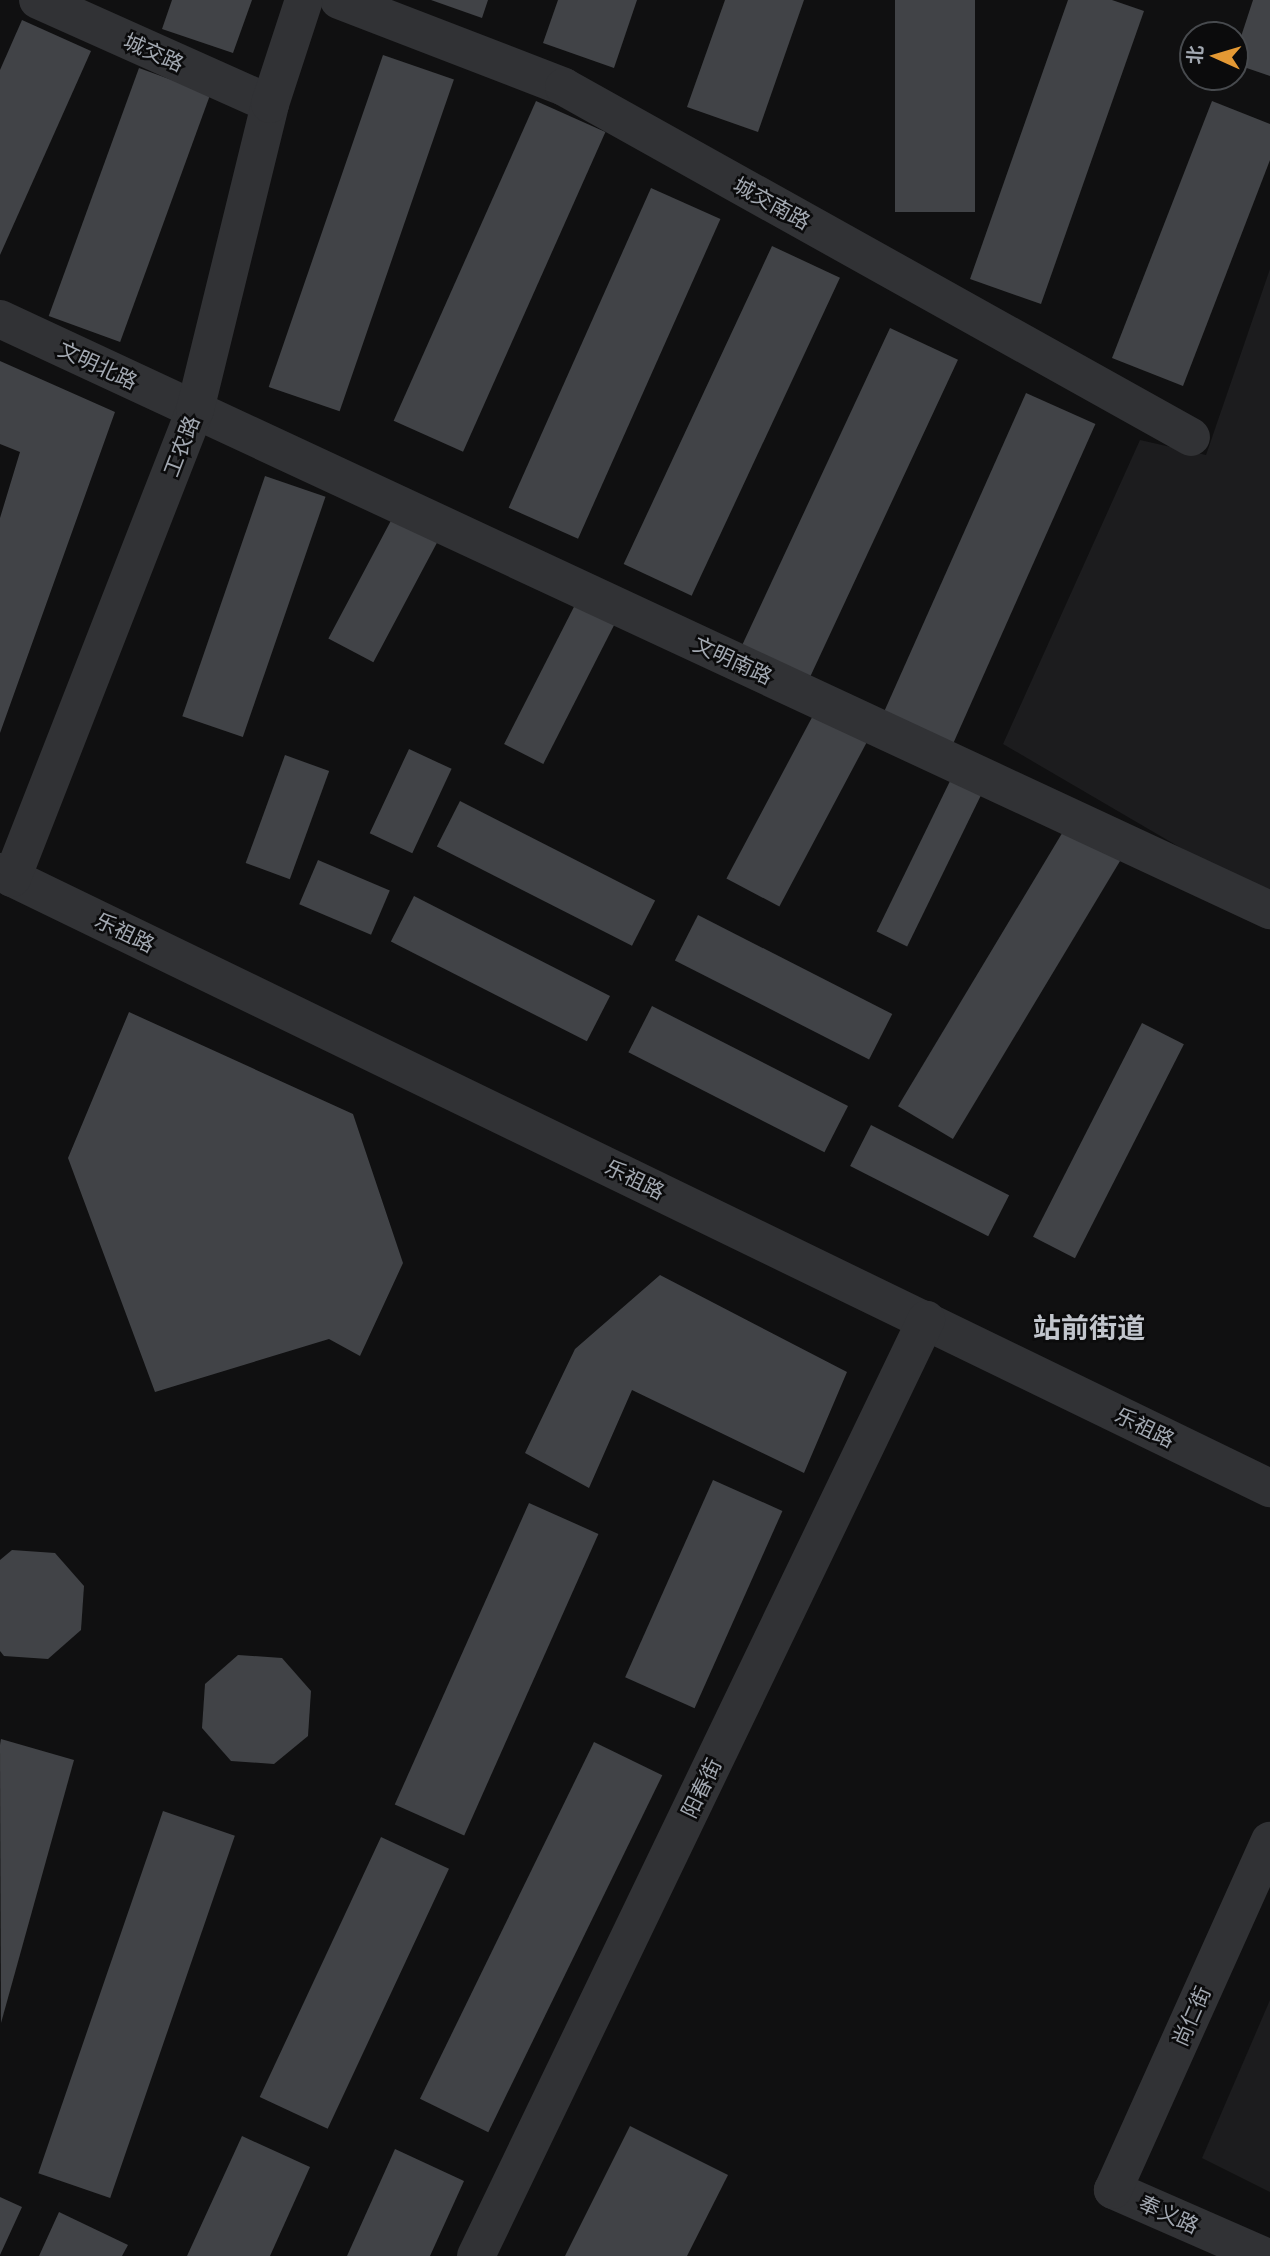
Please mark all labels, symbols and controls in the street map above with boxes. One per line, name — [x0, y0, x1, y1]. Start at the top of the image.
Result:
north arrow — [1179, 21, 1249, 91]
street label: 城交路 — [120, 28, 188, 76]
text: 北 — [1181, 44, 1209, 65]
street label: 城交南路 — [729, 172, 815, 234]
street label: 文明北路 — [55, 336, 141, 394]
street label: 工农路 — [158, 412, 204, 480]
street label: 文明南路 — [690, 631, 776, 689]
street label: 乐祖路 — [91, 907, 159, 957]
street label: 乐祖路 — [601, 1154, 669, 1204]
district label: 站前街道 — [1033, 1310, 1145, 1344]
street label: 乐祖路 — [1111, 1402, 1179, 1452]
street label: 阳春街 — [676, 1754, 726, 1822]
street label: 尚仁街 — [1167, 1982, 1215, 2050]
street label: 奉义路 — [1135, 2190, 1203, 2238]

